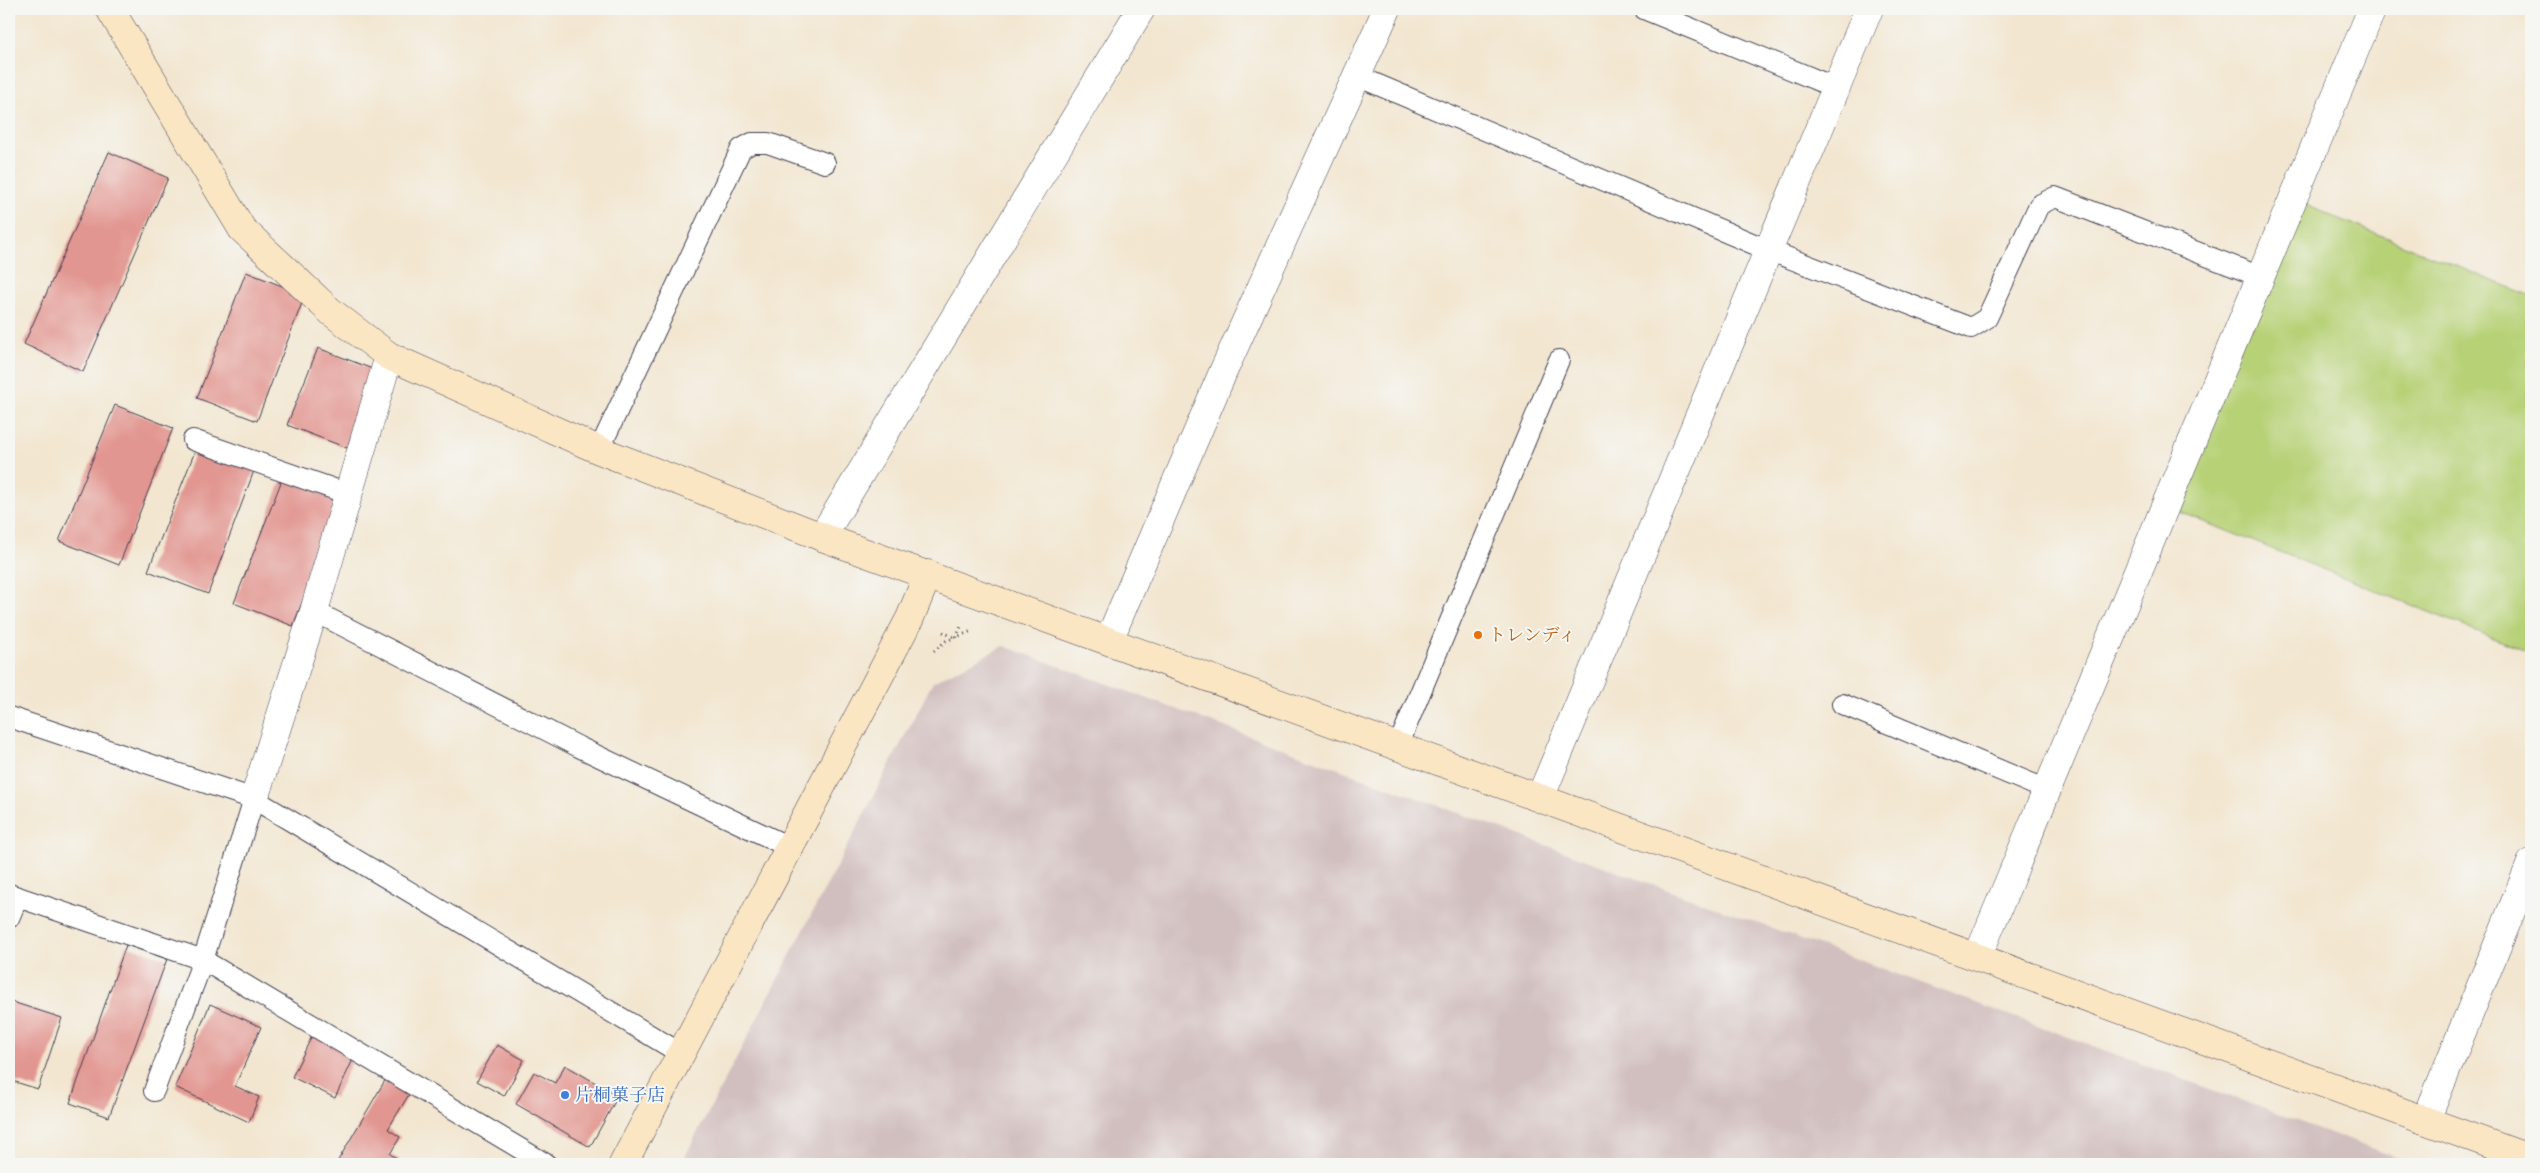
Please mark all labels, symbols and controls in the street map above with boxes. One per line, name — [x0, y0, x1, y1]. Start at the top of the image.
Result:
place label: トレンディ — [1488, 625, 1576, 646]
marker: トレンディ — [1472, 629, 1484, 641]
place label: 片桐菓子店 — [575, 1085, 665, 1106]
marker: 片桐菓子店 — [559, 1089, 571, 1101]

